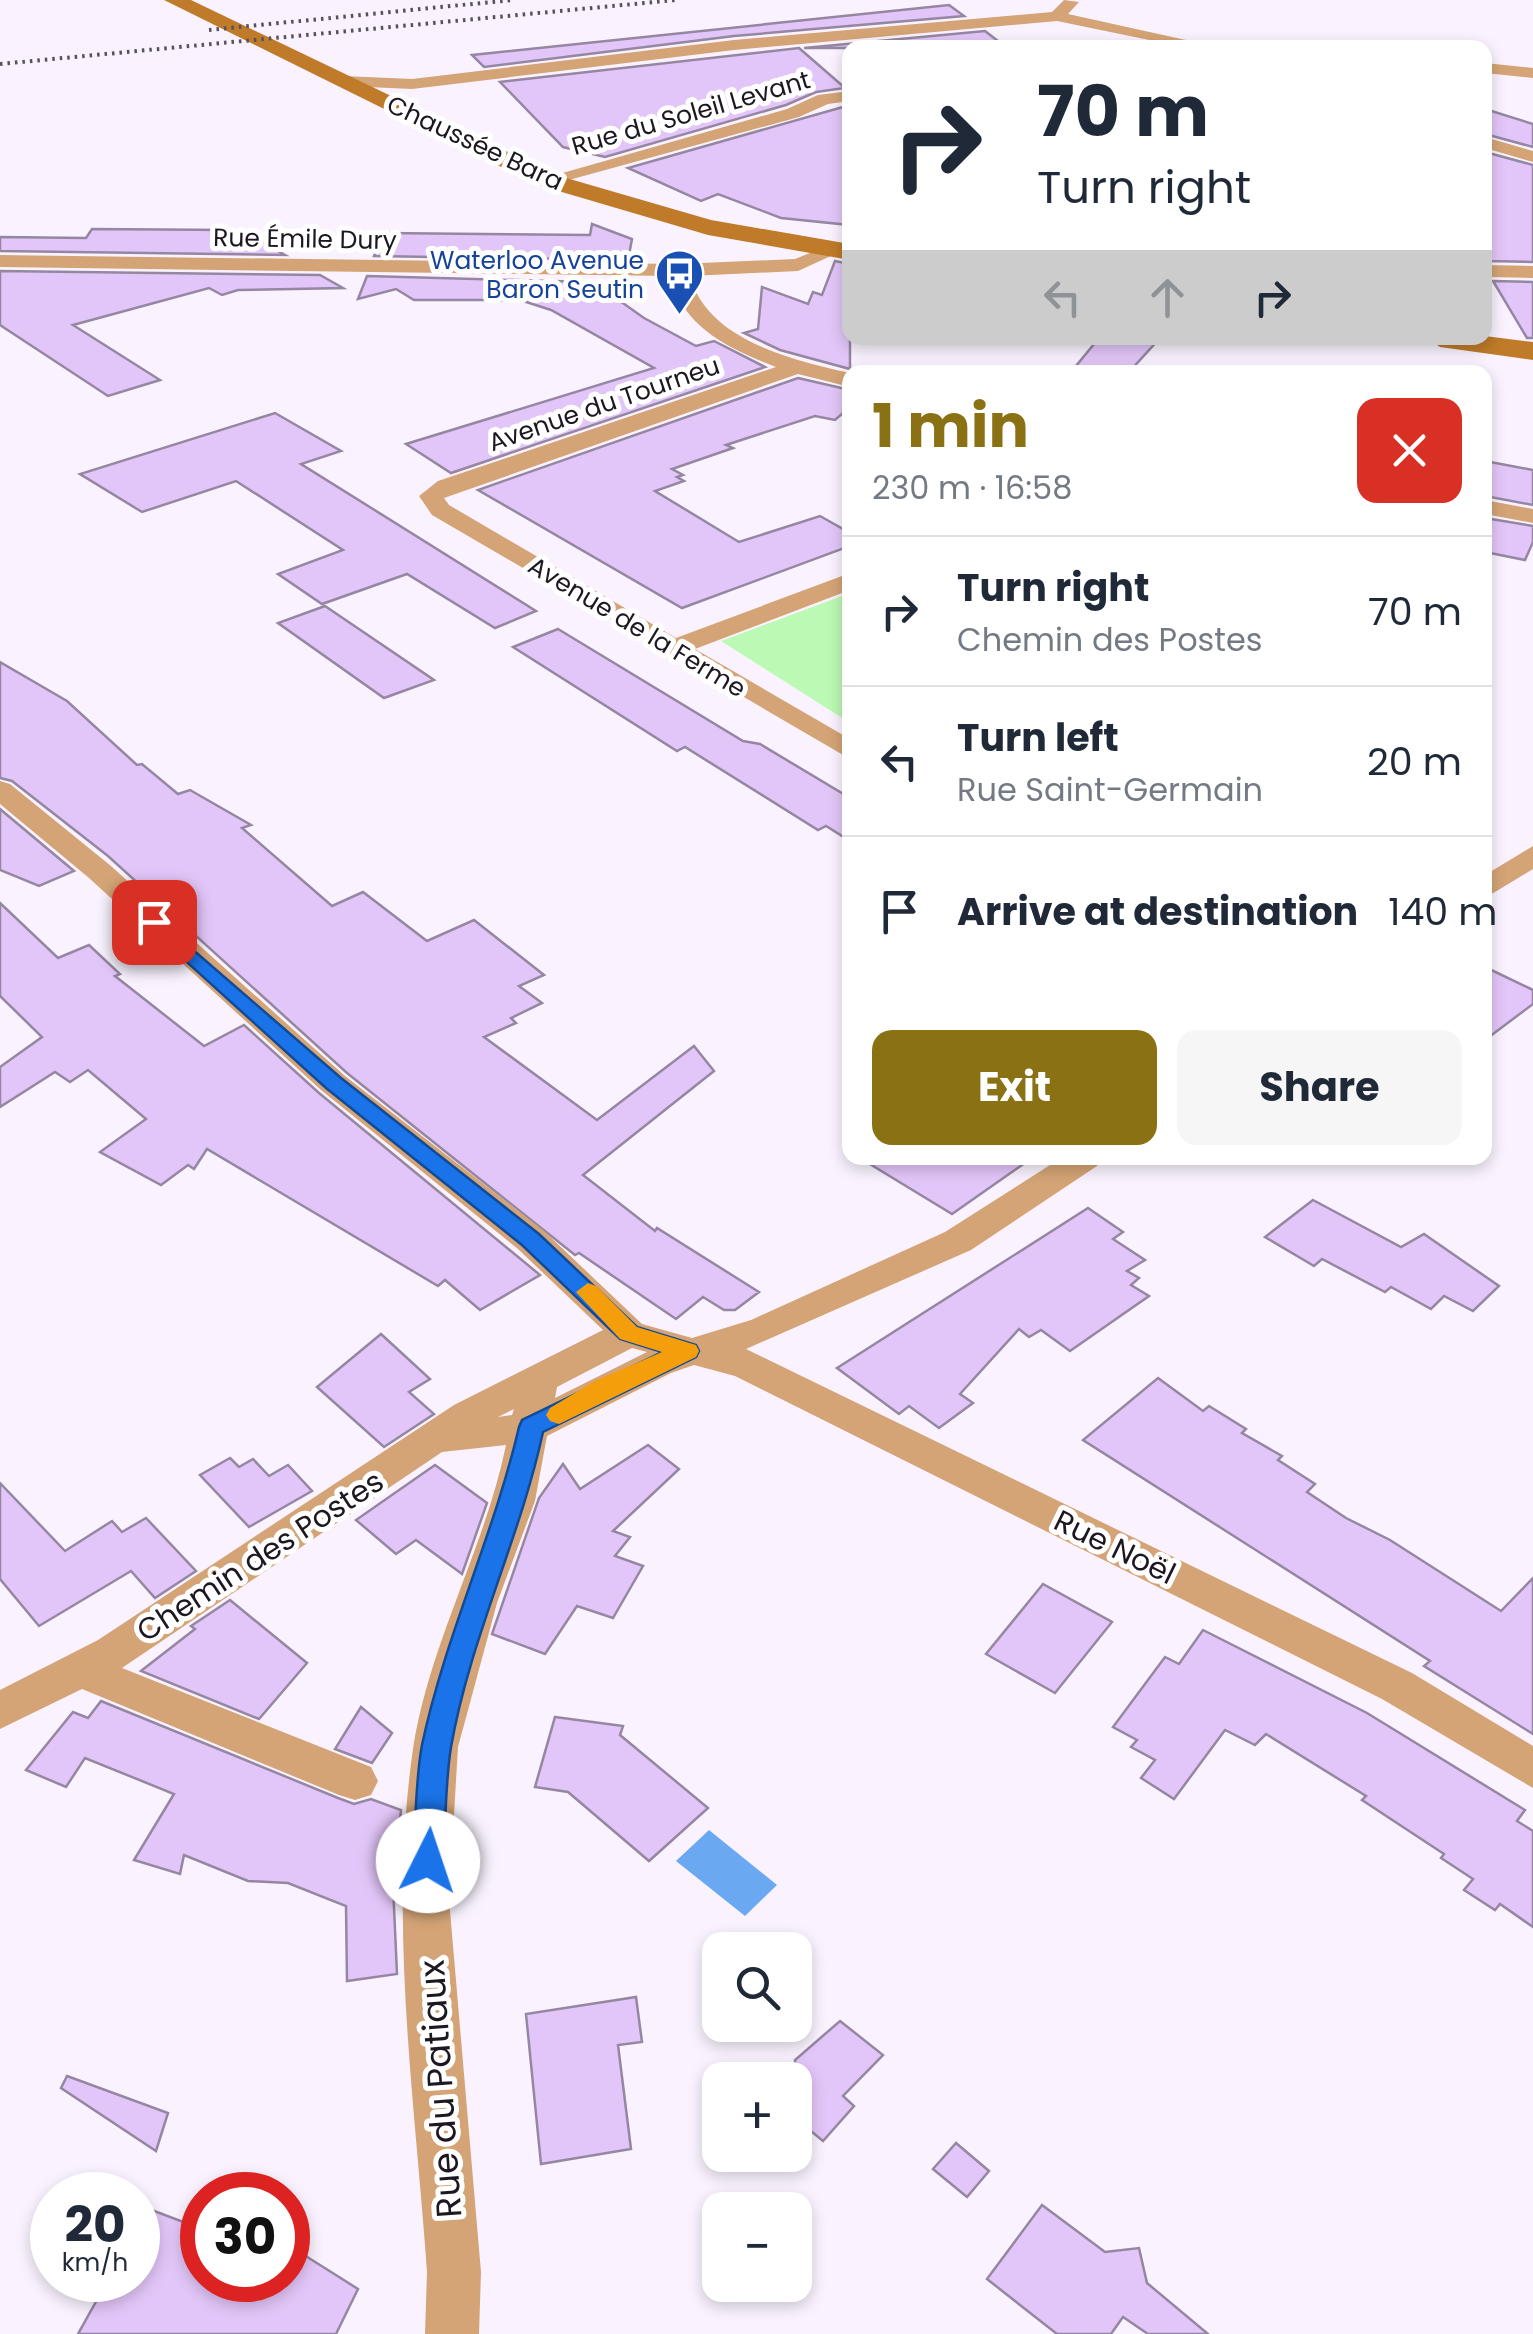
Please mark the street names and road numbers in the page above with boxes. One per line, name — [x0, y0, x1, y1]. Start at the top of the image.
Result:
street label: Rue du Soleil Levant — [568, 62, 814, 164]
street label: Chaussée Bara — [381, 87, 569, 199]
street label: Rue Émile Dury — [213, 220, 397, 258]
street label: Avenue du Tourneu — [484, 348, 724, 460]
street label: Avenue de la Ferme — [522, 548, 752, 706]
street label: Chemin des Postes — [128, 1460, 392, 1652]
street label: Rue Noël — [1047, 1499, 1183, 1595]
street label: Rue du Patiaux — [407, 1958, 473, 2220]

